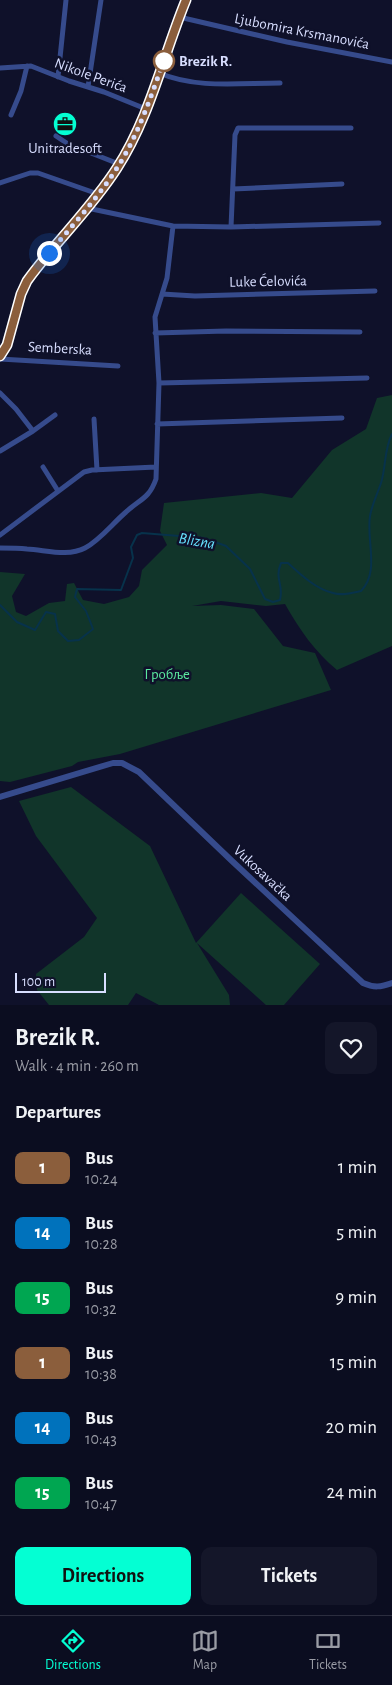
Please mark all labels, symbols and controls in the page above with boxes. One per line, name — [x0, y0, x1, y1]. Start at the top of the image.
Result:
street label: Ljubomira Krsmanovića — [233, 11, 371, 52]
marker: Brezik R. — [153, 50, 175, 72]
place label: Brezik R. — [179, 54, 232, 69]
street label: Nikole Perića — [53, 55, 129, 96]
office icon: Unitradesoft — [52, 111, 78, 137]
place label: Unitradesoft — [28, 141, 102, 156]
your location — [37, 241, 62, 266]
street label: Luke Ćelovića — [229, 271, 307, 290]
street label: Semberska — [28, 339, 92, 358]
water label: Blizna — [177, 530, 216, 552]
park label: Гробље — [144, 667, 190, 682]
street label: Vukosavačka — [231, 843, 295, 904]
scale bar — [15, 970, 106, 993]
text: 100 m — [22, 975, 55, 989]
button: heart — [325, 1022, 377, 1074]
text: Brezik R. — [15, 1026, 100, 1050]
text: Walk · 4 min · 260 m — [15, 1058, 139, 1074]
text: Departures — [15, 1103, 101, 1122]
text: Bus — [85, 1149, 113, 1168]
text: 1 min — [338, 1158, 377, 1177]
text: 1 — [39, 1159, 46, 1177]
text: 10:24 — [85, 1171, 118, 1187]
text: Bus — [85, 1214, 113, 1233]
text: 5 min — [336, 1223, 377, 1242]
text: 14 — [35, 1224, 50, 1242]
text: 10:28 — [85, 1236, 117, 1252]
text: Bus — [85, 1279, 113, 1298]
text: 9 min — [335, 1288, 377, 1307]
text: 15 — [35, 1289, 50, 1307]
text: 10:32 — [85, 1301, 117, 1317]
text: Bus — [85, 1344, 113, 1363]
text: 15 min — [330, 1353, 377, 1372]
text: 1 — [39, 1354, 46, 1372]
text: 10:38 — [85, 1366, 117, 1382]
text: Bus — [85, 1409, 113, 1428]
text: 20 min — [326, 1418, 377, 1437]
text: 14 — [35, 1419, 50, 1437]
text: 10:43 — [85, 1431, 117, 1447]
text: Bus — [85, 1474, 113, 1493]
text: 24 min — [326, 1483, 377, 1502]
text: 15 — [35, 1484, 50, 1502]
text: 10:47 — [85, 1496, 117, 1512]
button: Directions — [15, 1547, 191, 1605]
button: Tickets — [201, 1547, 377, 1605]
tab: Directions — [45, 1627, 101, 1674]
tab: Map — [191, 1627, 219, 1674]
tab: Tickets — [309, 1627, 347, 1674]

